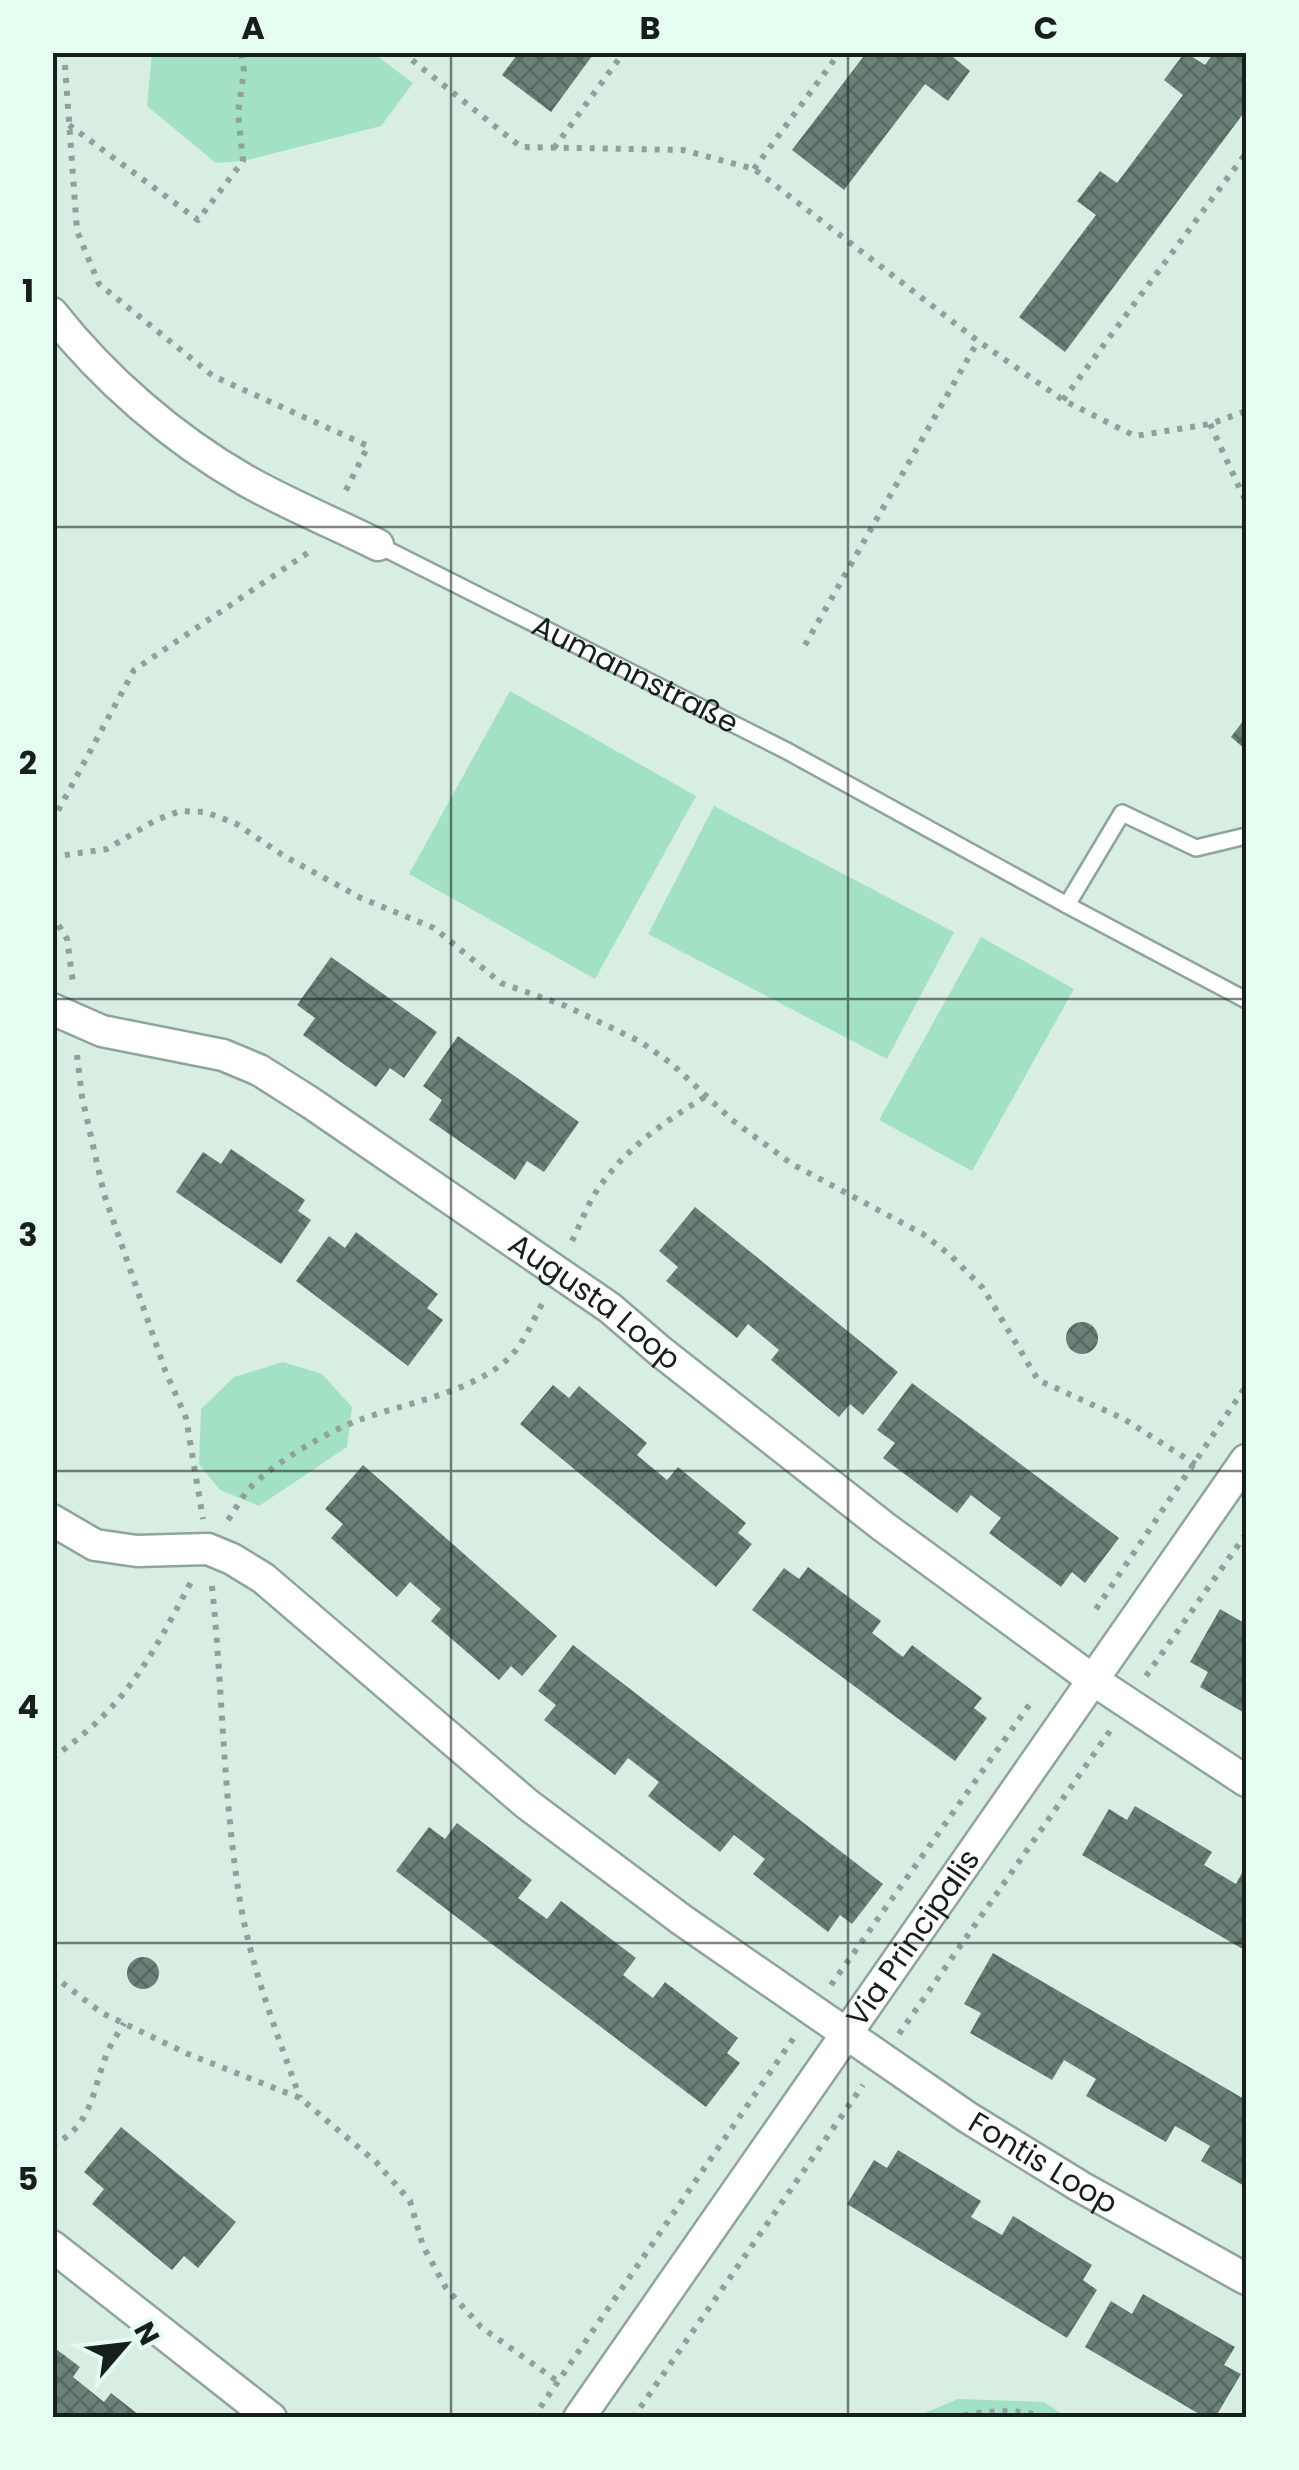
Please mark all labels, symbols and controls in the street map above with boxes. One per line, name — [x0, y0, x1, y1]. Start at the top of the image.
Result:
text: A — [241, 5, 265, 50]
text: B — [639, 5, 661, 50]
text: C — [1034, 5, 1058, 50]
text: 1 — [22, 268, 34, 313]
street label: Aumannstraße — [525, 604, 746, 744]
text: 2 — [19, 740, 37, 785]
text: 3 — [18, 1212, 38, 1257]
street label: Augusta Loop — [500, 1223, 690, 1380]
text: 4 — [17, 1684, 39, 1729]
street label: Via Principalis — [836, 1840, 990, 2035]
street label: Fontis Loop — [961, 2101, 1125, 2224]
text: 5 — [18, 2156, 38, 2201]
north arrow — [75, 2295, 175, 2395]
text: N — [124, 2315, 169, 2352]

